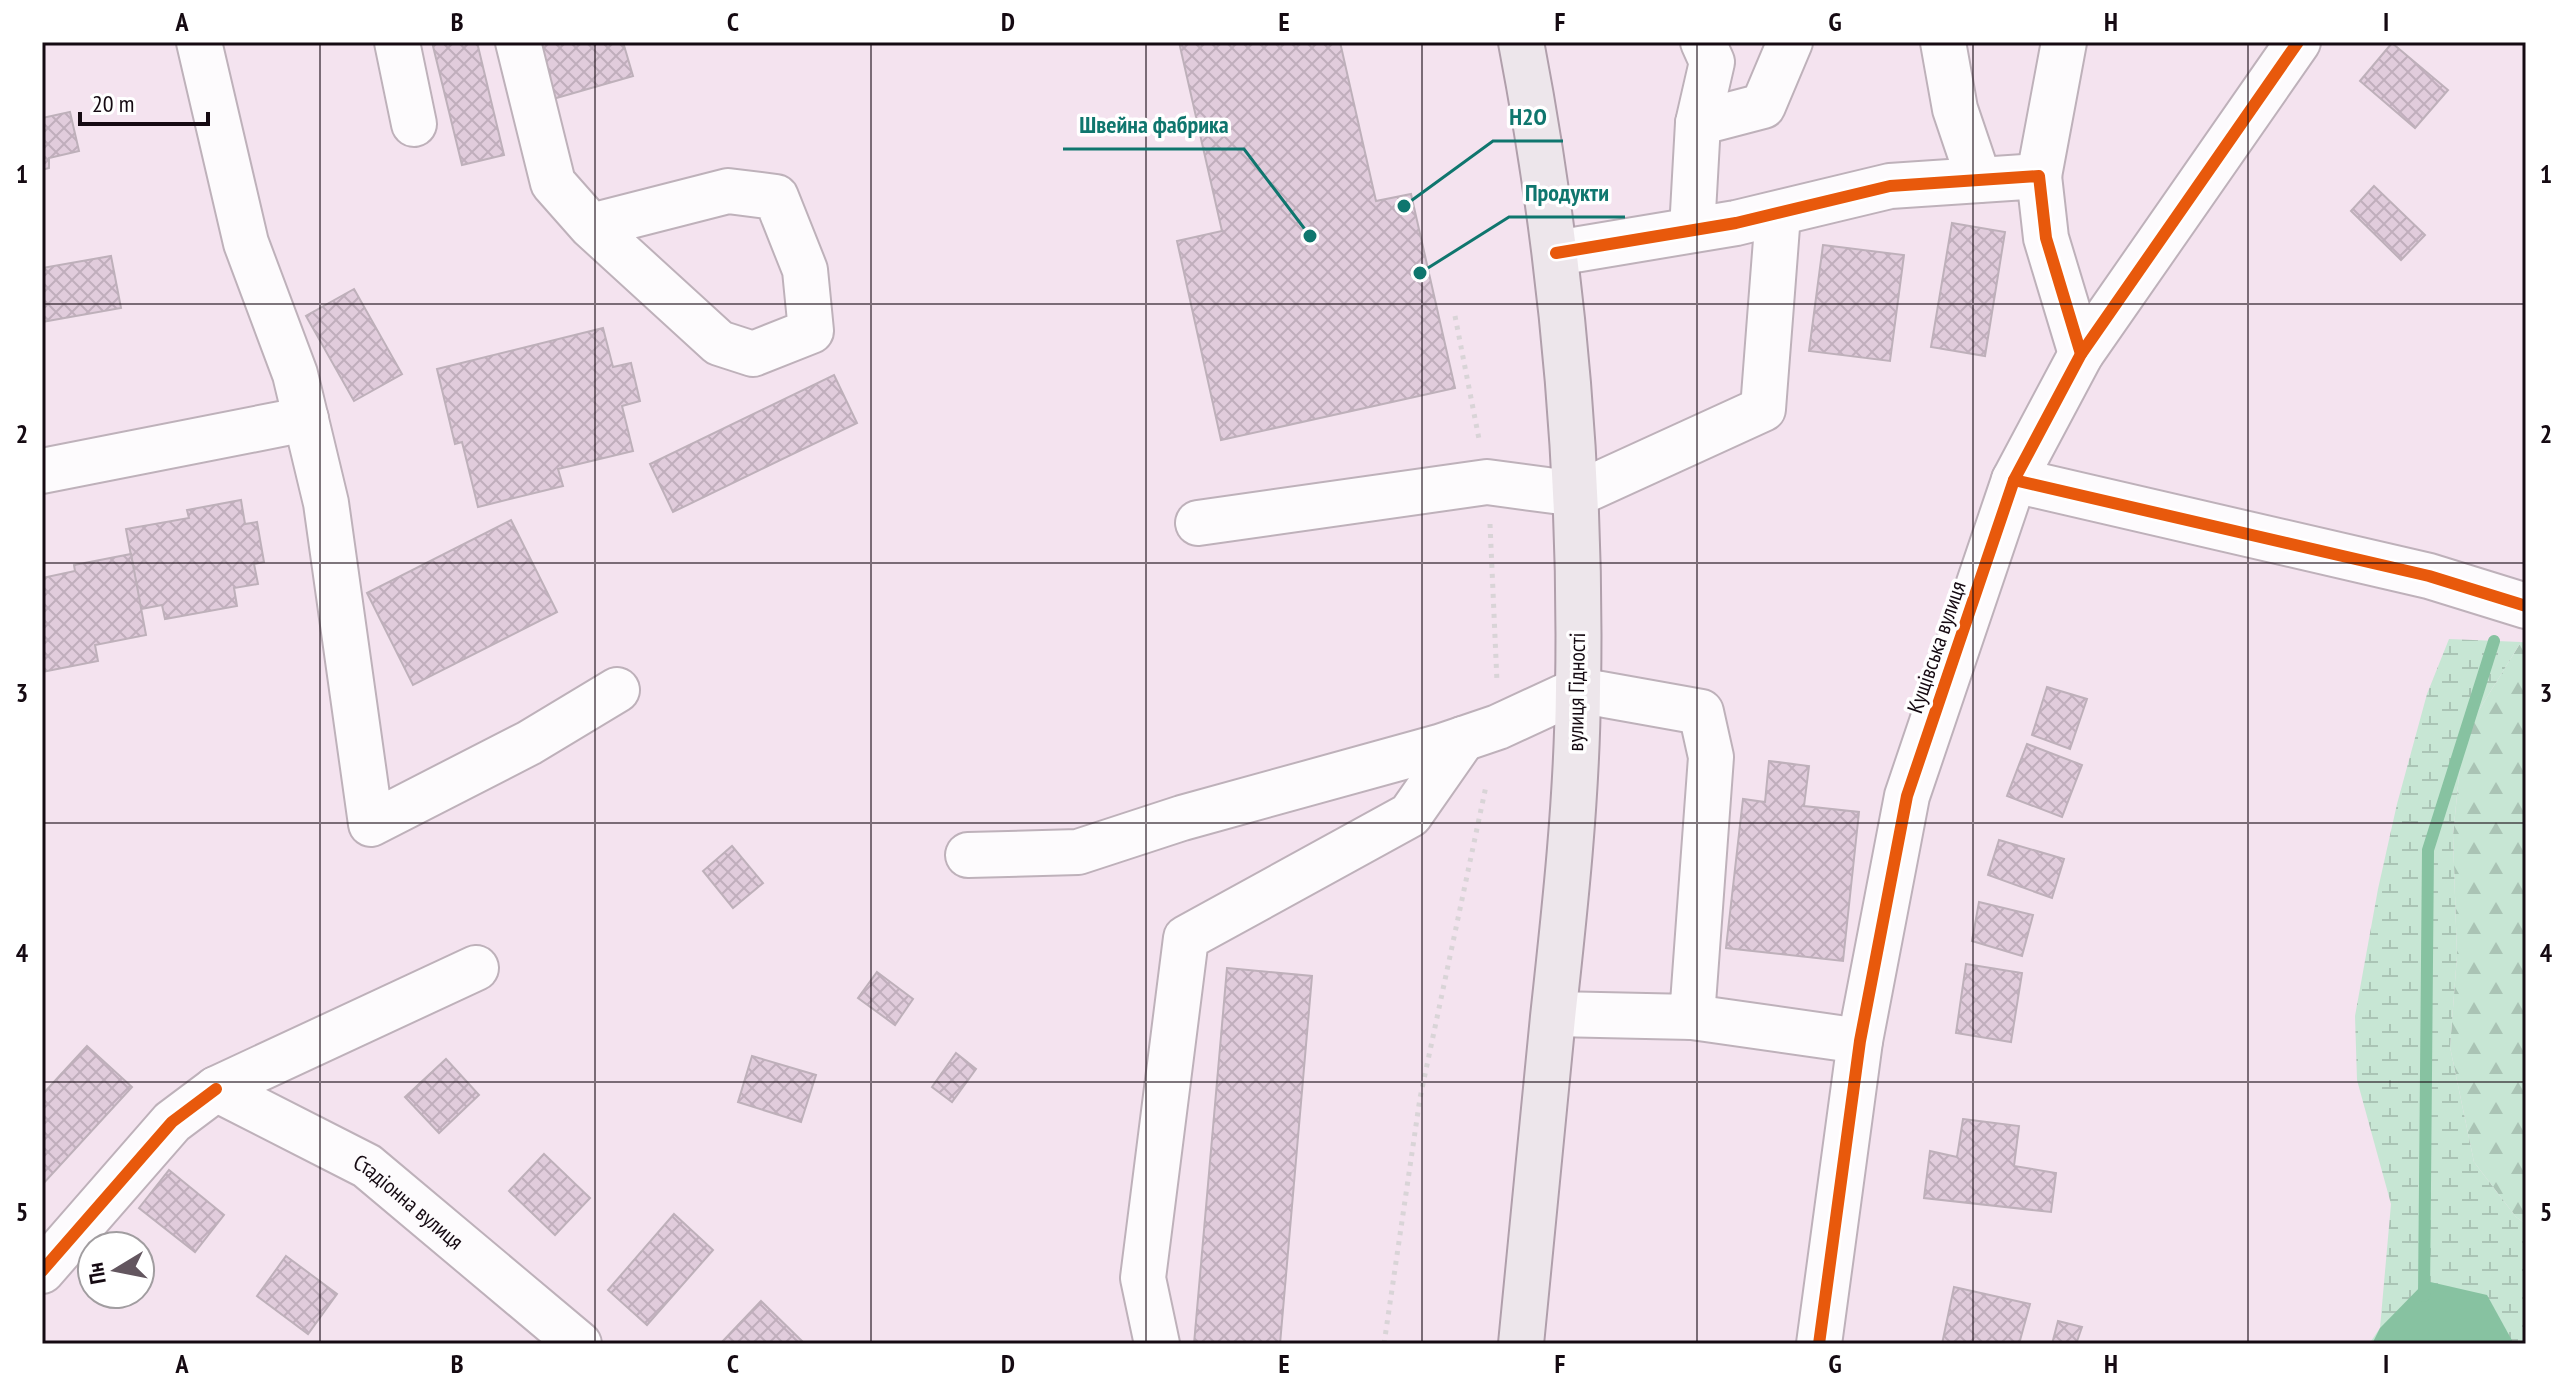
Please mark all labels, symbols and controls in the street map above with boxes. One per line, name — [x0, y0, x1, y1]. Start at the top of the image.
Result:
text: A — [174, 5, 189, 38]
text: B — [451, 5, 464, 38]
text: C — [727, 5, 739, 38]
text: D — [1001, 5, 1015, 38]
text: E — [1278, 5, 1290, 38]
text: F — [1555, 5, 1566, 38]
text: G — [1828, 5, 1842, 38]
text: H — [2104, 5, 2118, 38]
text: I — [2383, 5, 2389, 38]
scale bar — [80, 76, 208, 126]
text: 20 m — [92, 88, 134, 119]
callout: H2O — [1493, 93, 1563, 141]
callout: Швейна фабрика — [1063, 101, 1244, 149]
text: H2O — [1509, 101, 1547, 132]
text: Швейна фабрика — [1079, 109, 1229, 140]
text: 1 — [16, 157, 28, 190]
text: 1 — [2540, 157, 2552, 190]
callout: Продукти — [1509, 169, 1625, 217]
text: Продукти — [1525, 177, 1609, 208]
text: 2 — [16, 417, 28, 450]
text: 2 — [2540, 417, 2552, 450]
street label: Кущівська вулиця — [1900, 577, 1972, 717]
street label: вулиця Гідності — [1561, 632, 1591, 752]
text: 3 — [16, 676, 28, 709]
text: 3 — [2540, 676, 2552, 709]
text: 4 — [16, 936, 29, 969]
text: 4 — [2540, 936, 2553, 969]
street label: Стадіонна вулиця — [349, 1148, 470, 1255]
text: 5 — [16, 1195, 28, 1228]
text: 5 — [2540, 1195, 2552, 1228]
north arrow — [76, 1230, 156, 1310]
text: Пн — [81, 1261, 112, 1286]
text: A — [174, 1347, 189, 1380]
text: B — [451, 1347, 464, 1380]
text: C — [727, 1347, 739, 1380]
text: D — [1001, 1347, 1015, 1380]
text: E — [1278, 1347, 1290, 1380]
text: F — [1555, 1347, 1566, 1380]
text: G — [1828, 1347, 1842, 1380]
text: H — [2104, 1347, 2118, 1380]
text: I — [2383, 1347, 2389, 1380]

